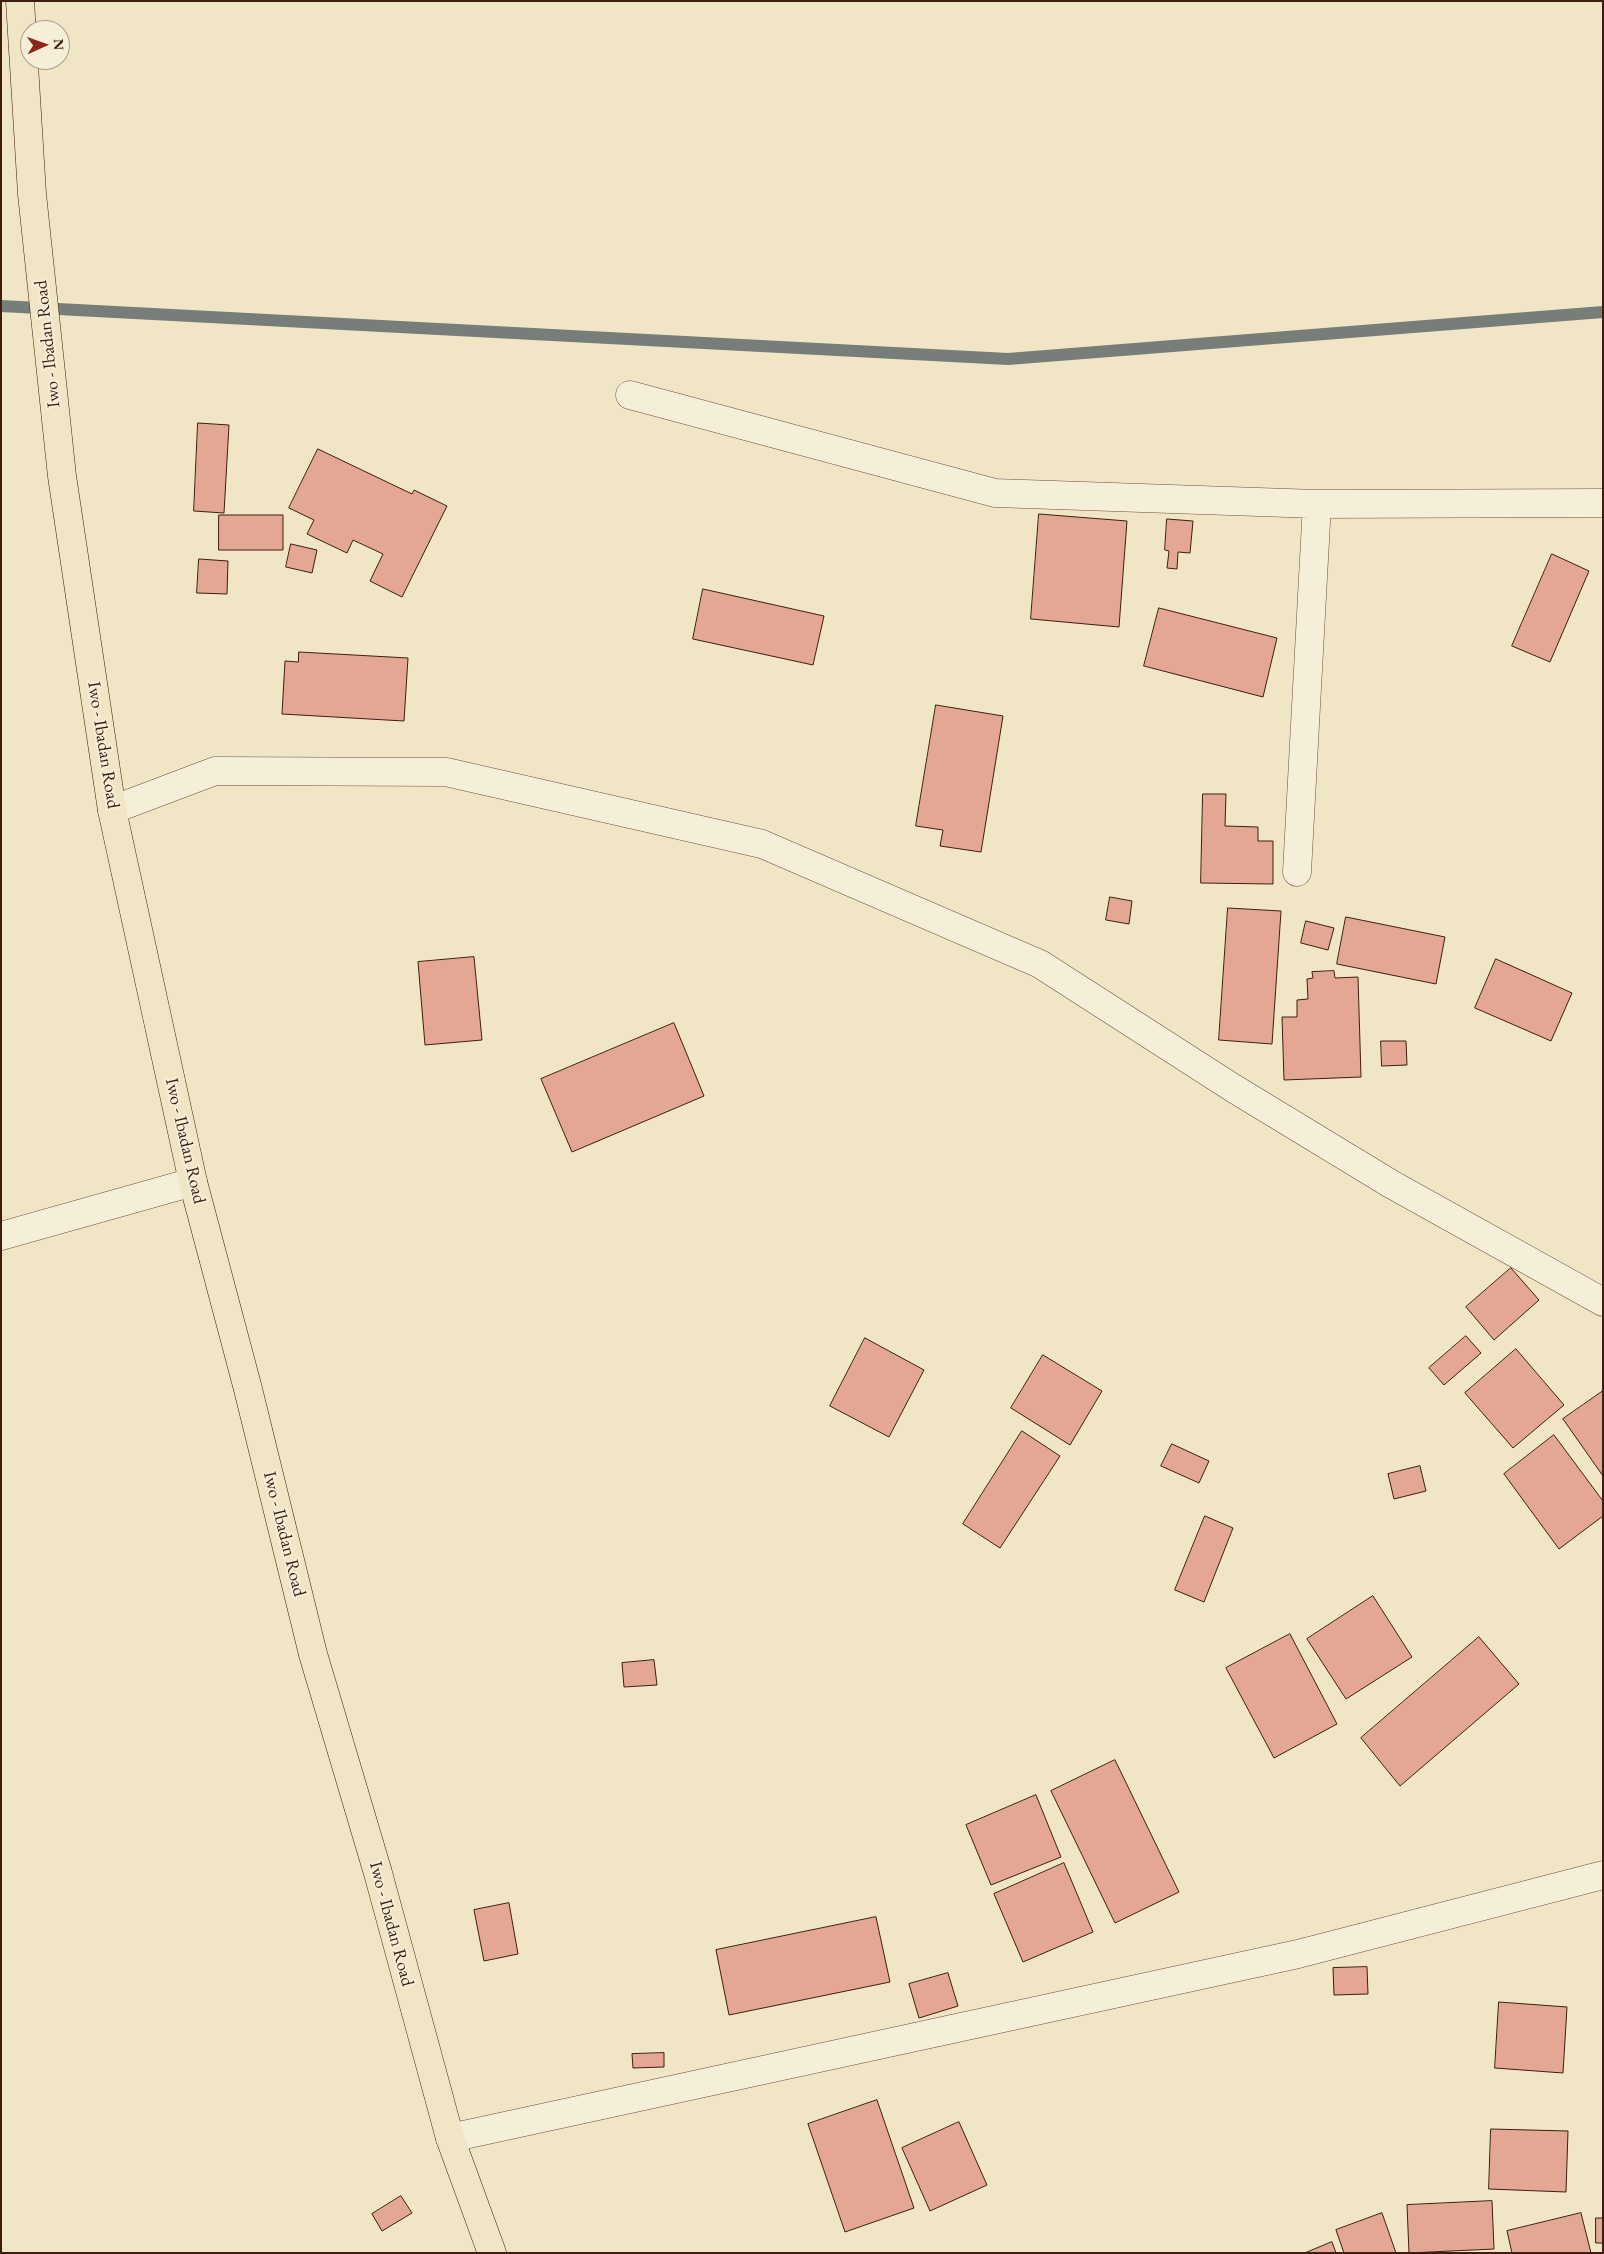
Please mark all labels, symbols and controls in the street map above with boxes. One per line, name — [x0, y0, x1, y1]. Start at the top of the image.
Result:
north arrow — [20, 20, 70, 70]
text: N — [50, 39, 68, 50]
street label: Iwo - Ibadan Road — [31, 279, 65, 409]
street label: Iwo - Ibadan Road — [82, 680, 124, 810]
street label: Iwo - Ibadan Road — [160, 1076, 210, 1206]
street label: Iwo - Ibadan Road — [258, 1469, 310, 1599]
street label: Iwo - Ibadan Road — [364, 1859, 418, 1989]

